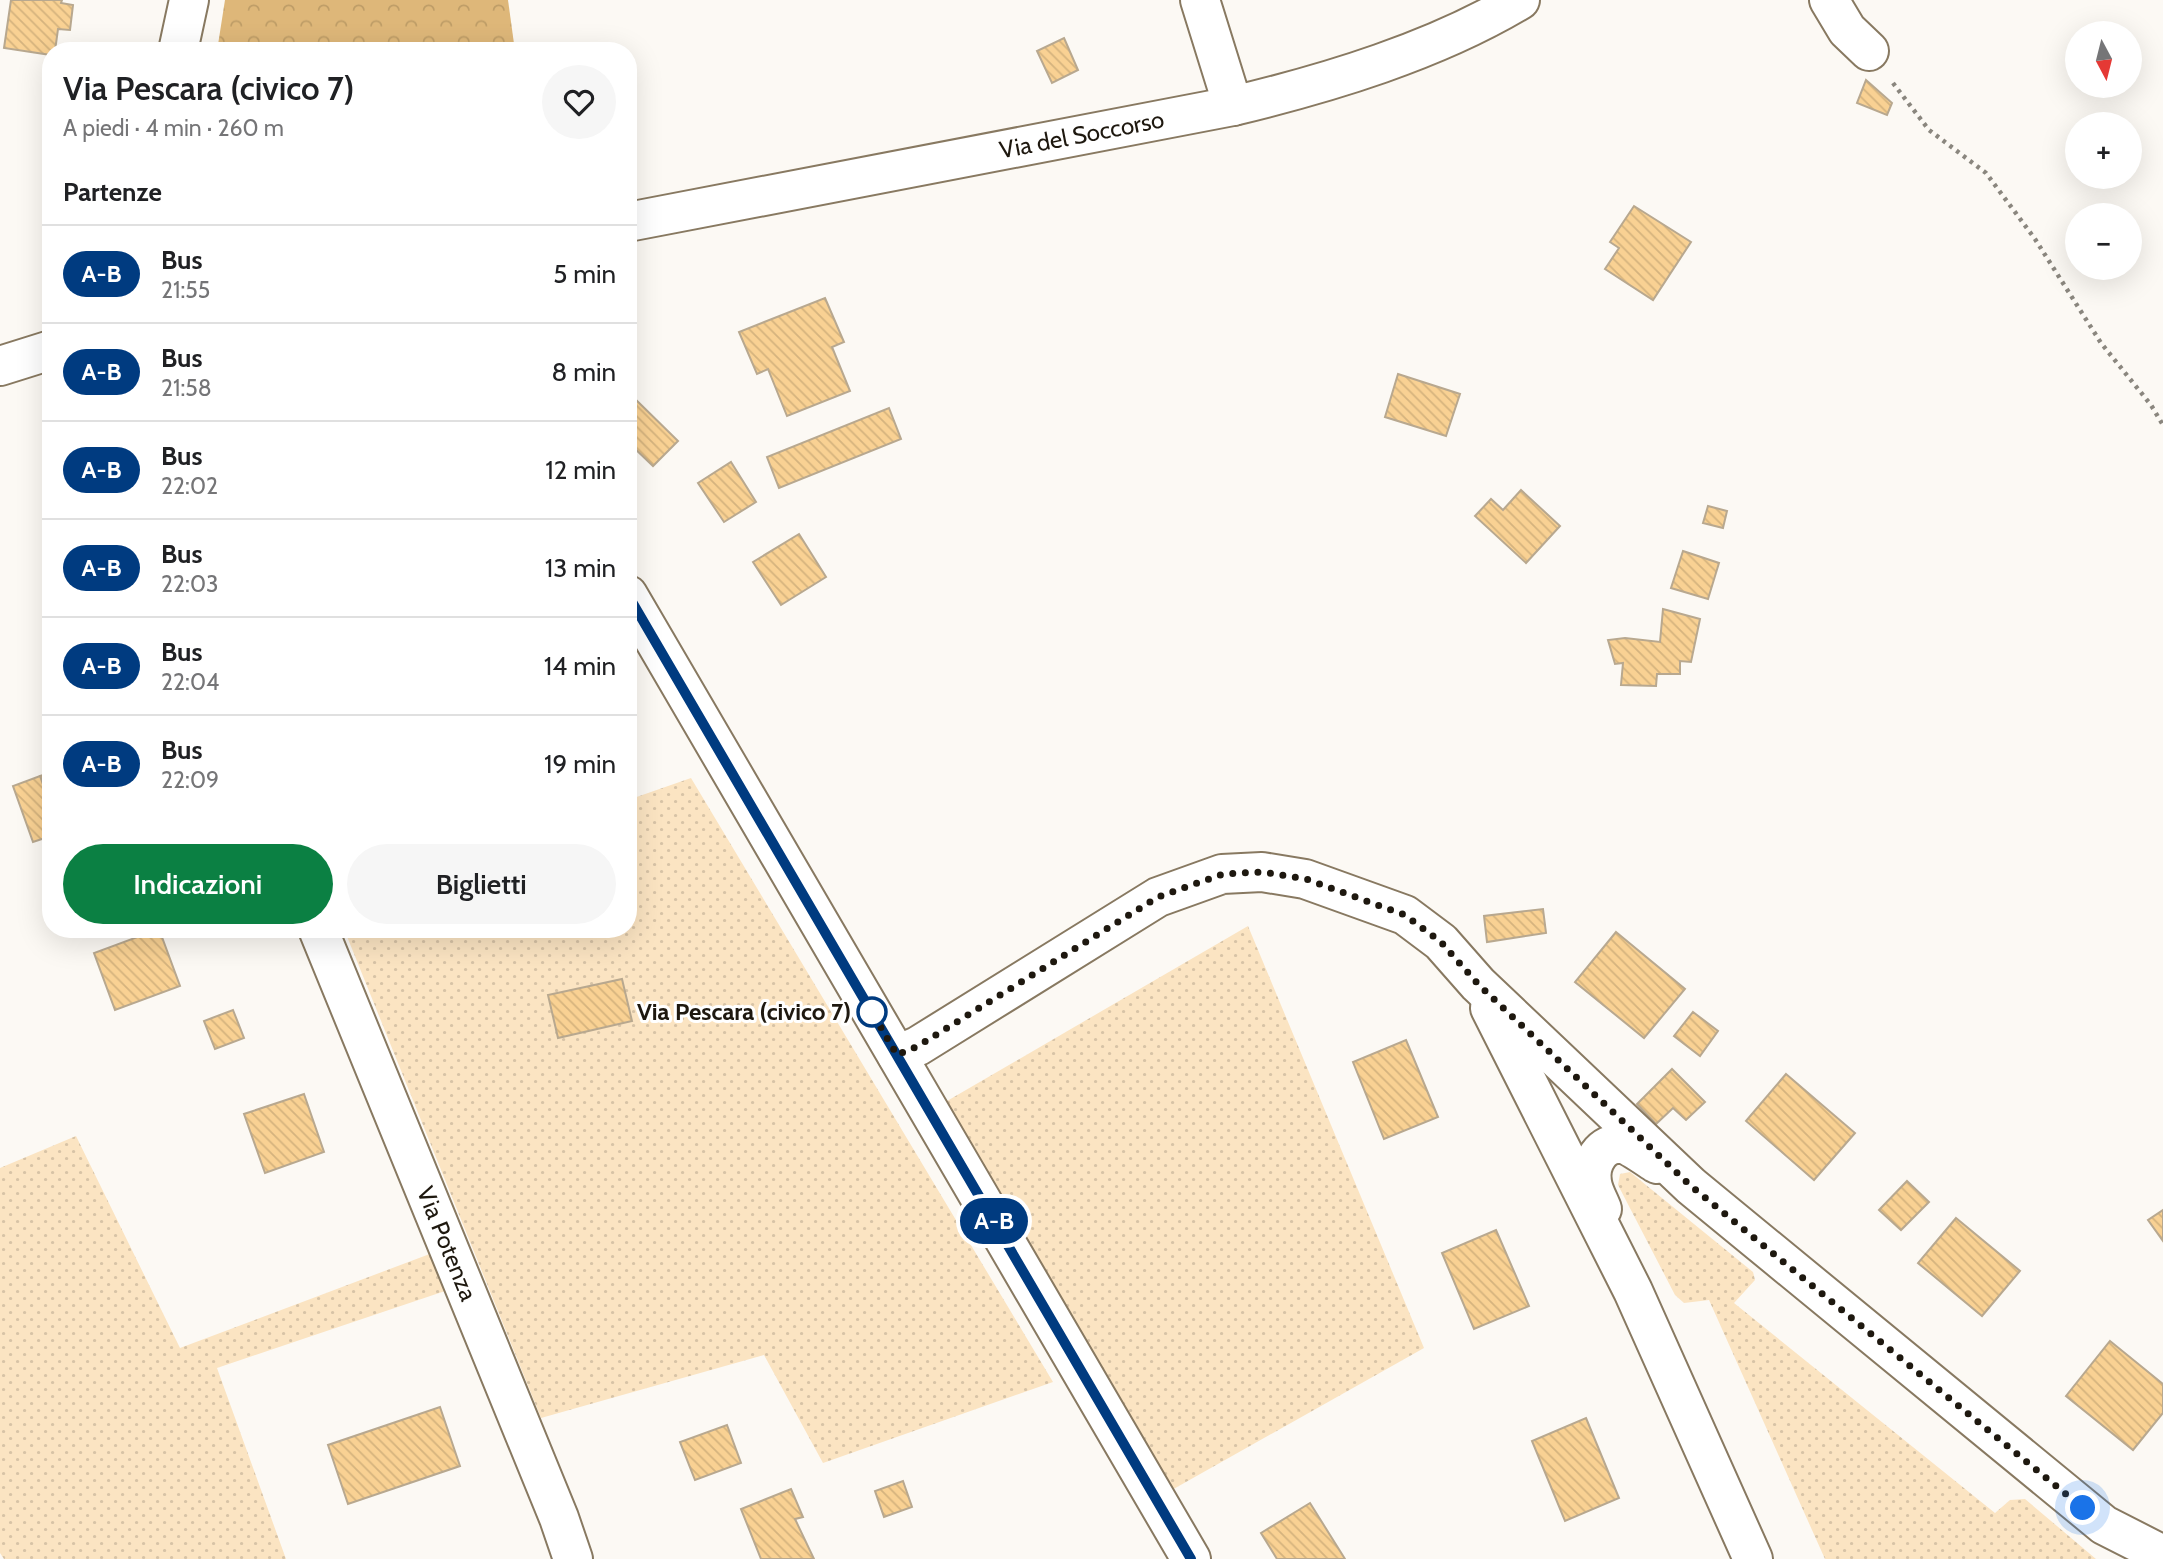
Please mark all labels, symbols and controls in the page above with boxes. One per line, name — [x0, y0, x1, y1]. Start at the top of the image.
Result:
north arrow — [2065, 21, 2142, 98]
map controls — [2065, 21, 2142, 280]
button: heart — [542, 65, 616, 139]
text: Via Pescara (civico 7) — [63, 68, 354, 108]
street label: Via del Soccorso — [997, 105, 1166, 164]
button: + — [2065, 112, 2142, 189]
text: A piedi · 4 min · 260 m — [63, 114, 284, 142]
text: Partenze — [63, 176, 162, 208]
button: − — [2065, 203, 2142, 280]
text: Bus — [161, 244, 202, 276]
text: 5 min — [553, 258, 616, 290]
text: A-B — [81, 259, 122, 288]
text: 21:55 — [161, 276, 210, 304]
text: Bus — [161, 342, 202, 374]
text: 8 min — [552, 356, 616, 388]
text: A-B — [81, 357, 122, 386]
text: 21:58 — [161, 374, 212, 402]
text: Bus — [161, 440, 202, 472]
text: 12 min — [545, 454, 616, 486]
text: A-B — [81, 455, 122, 484]
text: 22:02 — [161, 472, 218, 500]
text: Bus — [161, 538, 202, 570]
text: 13 min — [545, 552, 616, 584]
text: A-B — [81, 553, 122, 582]
text: 22:03 — [161, 570, 218, 598]
text: Bus — [161, 636, 202, 668]
text: 14 min — [544, 650, 616, 682]
text: A-B — [81, 651, 122, 680]
text: 22:04 — [161, 668, 219, 696]
text: Bus — [161, 734, 202, 766]
text: 19 min — [544, 748, 616, 780]
text: A-B — [81, 749, 122, 778]
text: 22:09 — [161, 766, 219, 794]
button: Indicazioni — [63, 844, 333, 924]
button: Biglietti — [347, 844, 616, 924]
place label: Via Pescara (civico 7) — [637, 997, 851, 1026]
marker: Via Pescara (civico 7) — [857, 997, 887, 1027]
street label: Via Potenza — [411, 1182, 484, 1305]
line badge: A-B — [954, 1198, 1034, 1244]
text: A-B — [974, 1206, 1014, 1235]
your location — [2065, 1490, 2100, 1525]

